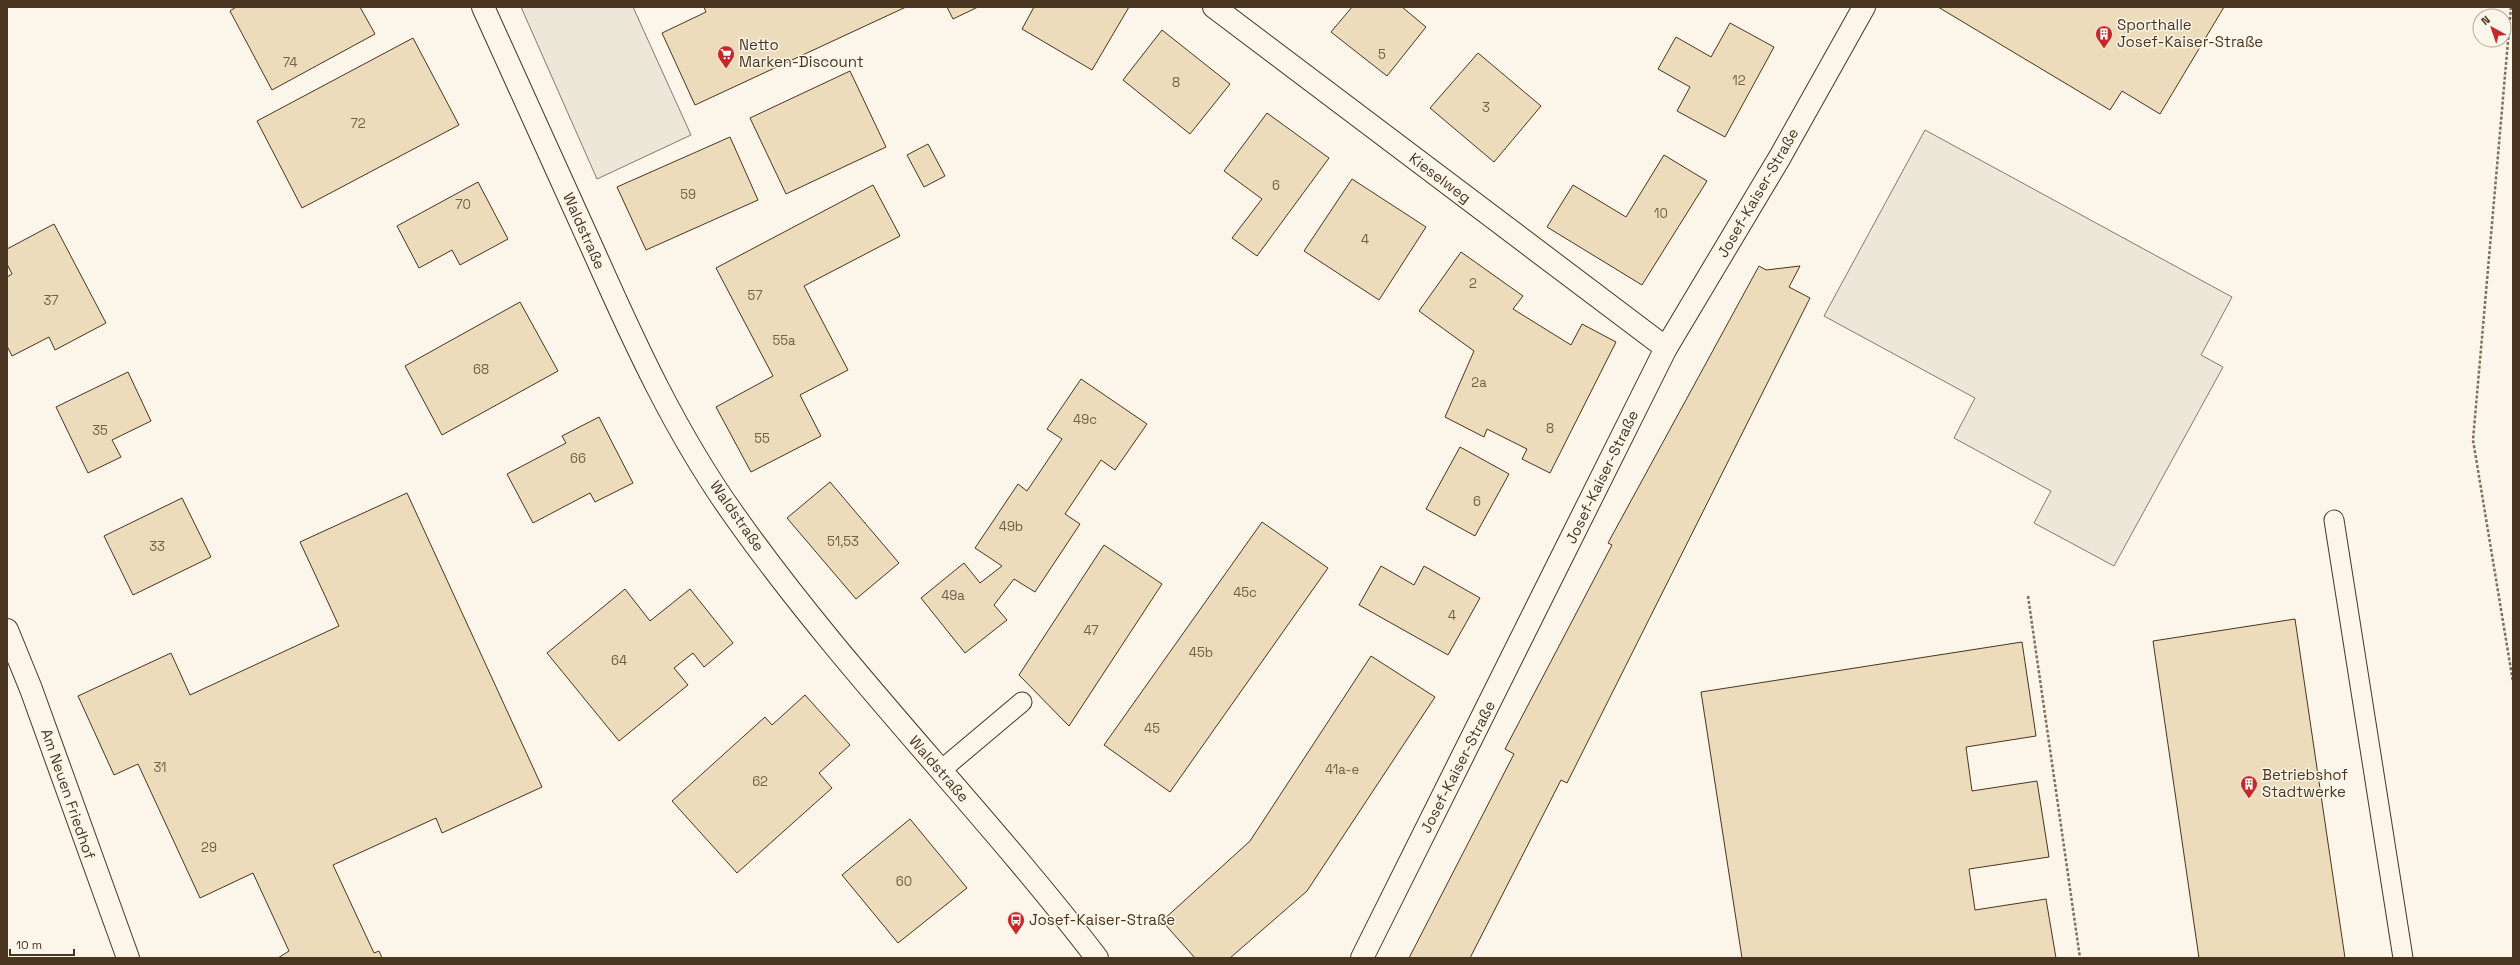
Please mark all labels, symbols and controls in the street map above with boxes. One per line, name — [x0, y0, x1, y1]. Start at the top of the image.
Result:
north arrow — [2472, 8, 2512, 48]
text: N — [2478, 13, 2493, 28]
place label: Sporthalle Josef-Kaiser-Straße — [2117, 15, 2263, 51]
building icon: Sporthalle Josef-Kaiser-Straße — [2094, 24, 2114, 49]
place label: Netto Marken-Discount — [739, 35, 864, 71]
supermarket icon: Netto Marken-Discount — [716, 44, 736, 69]
house number: 5 — [1378, 46, 1386, 63]
house number: 74 — [283, 54, 297, 71]
house number: 12 — [1732, 72, 1746, 89]
house number: 8 — [1172, 74, 1180, 91]
house number: 3 — [1482, 99, 1490, 116]
house number: 72 — [350, 115, 366, 132]
street label: Josef-Kaiser-Straße — [1713, 125, 1802, 261]
street label: Kieselweg — [1406, 148, 1475, 207]
house number: 6 — [1272, 177, 1280, 194]
house number: 59 — [680, 186, 696, 203]
street label: Waldstraße — [559, 190, 610, 272]
house number: 70 — [455, 196, 471, 213]
house number: 10 — [1654, 205, 1668, 222]
house number: 4 — [1361, 231, 1369, 248]
house number: 2 — [1469, 275, 1477, 292]
house number: 57 — [748, 287, 762, 304]
house number: 37 — [43, 292, 59, 309]
house number: 55a — [772, 332, 796, 349]
house number: 68 — [473, 361, 489, 378]
house number: 2a — [1471, 374, 1487, 391]
street label: Josef-Kaiser-Straße — [1561, 407, 1642, 547]
house number: 49c — [1073, 411, 1097, 428]
house number: 8 — [1546, 420, 1554, 437]
house number: 35 — [92, 422, 108, 439]
house number: 55 — [754, 430, 770, 447]
house number: 66 — [570, 450, 586, 467]
street label: Waldstraße — [706, 477, 769, 555]
house number: 6 — [1473, 493, 1481, 510]
house number: 49b — [999, 518, 1023, 535]
house number: 51,53 — [827, 533, 859, 550]
house number: 33 — [149, 538, 165, 555]
house number: 45c — [1233, 584, 1257, 601]
house number: 49a — [941, 587, 965, 604]
house number: 4 — [1448, 607, 1456, 624]
house number: 47 — [1083, 622, 1099, 639]
house number: 45b — [1189, 644, 1213, 661]
house number: 64 — [611, 652, 627, 669]
street label: Josef-Kaiser-Straße — [1416, 697, 1499, 836]
house number: 45 — [1144, 720, 1160, 737]
street label: Am Neuen Friedhof — [37, 726, 100, 862]
street label: Waldstraße — [905, 732, 973, 806]
house number: 31 — [153, 759, 167, 776]
house number: 41a-e — [1325, 761, 1359, 778]
place label: Betriebshof Stadtwerke — [2262, 765, 2348, 801]
house number: 62 — [752, 773, 768, 790]
building icon: Betriebshof Stadtwerke — [2239, 774, 2259, 799]
house number: 29 — [201, 839, 217, 856]
house number: 60 — [896, 873, 912, 890]
bus stop icon: Josef-Kaiser-Straße — [1006, 910, 1026, 935]
place label: Josef-Kaiser-Straße — [1029, 910, 1175, 929]
scale bar — [10, 931, 74, 957]
text: 10 m — [16, 937, 42, 953]

